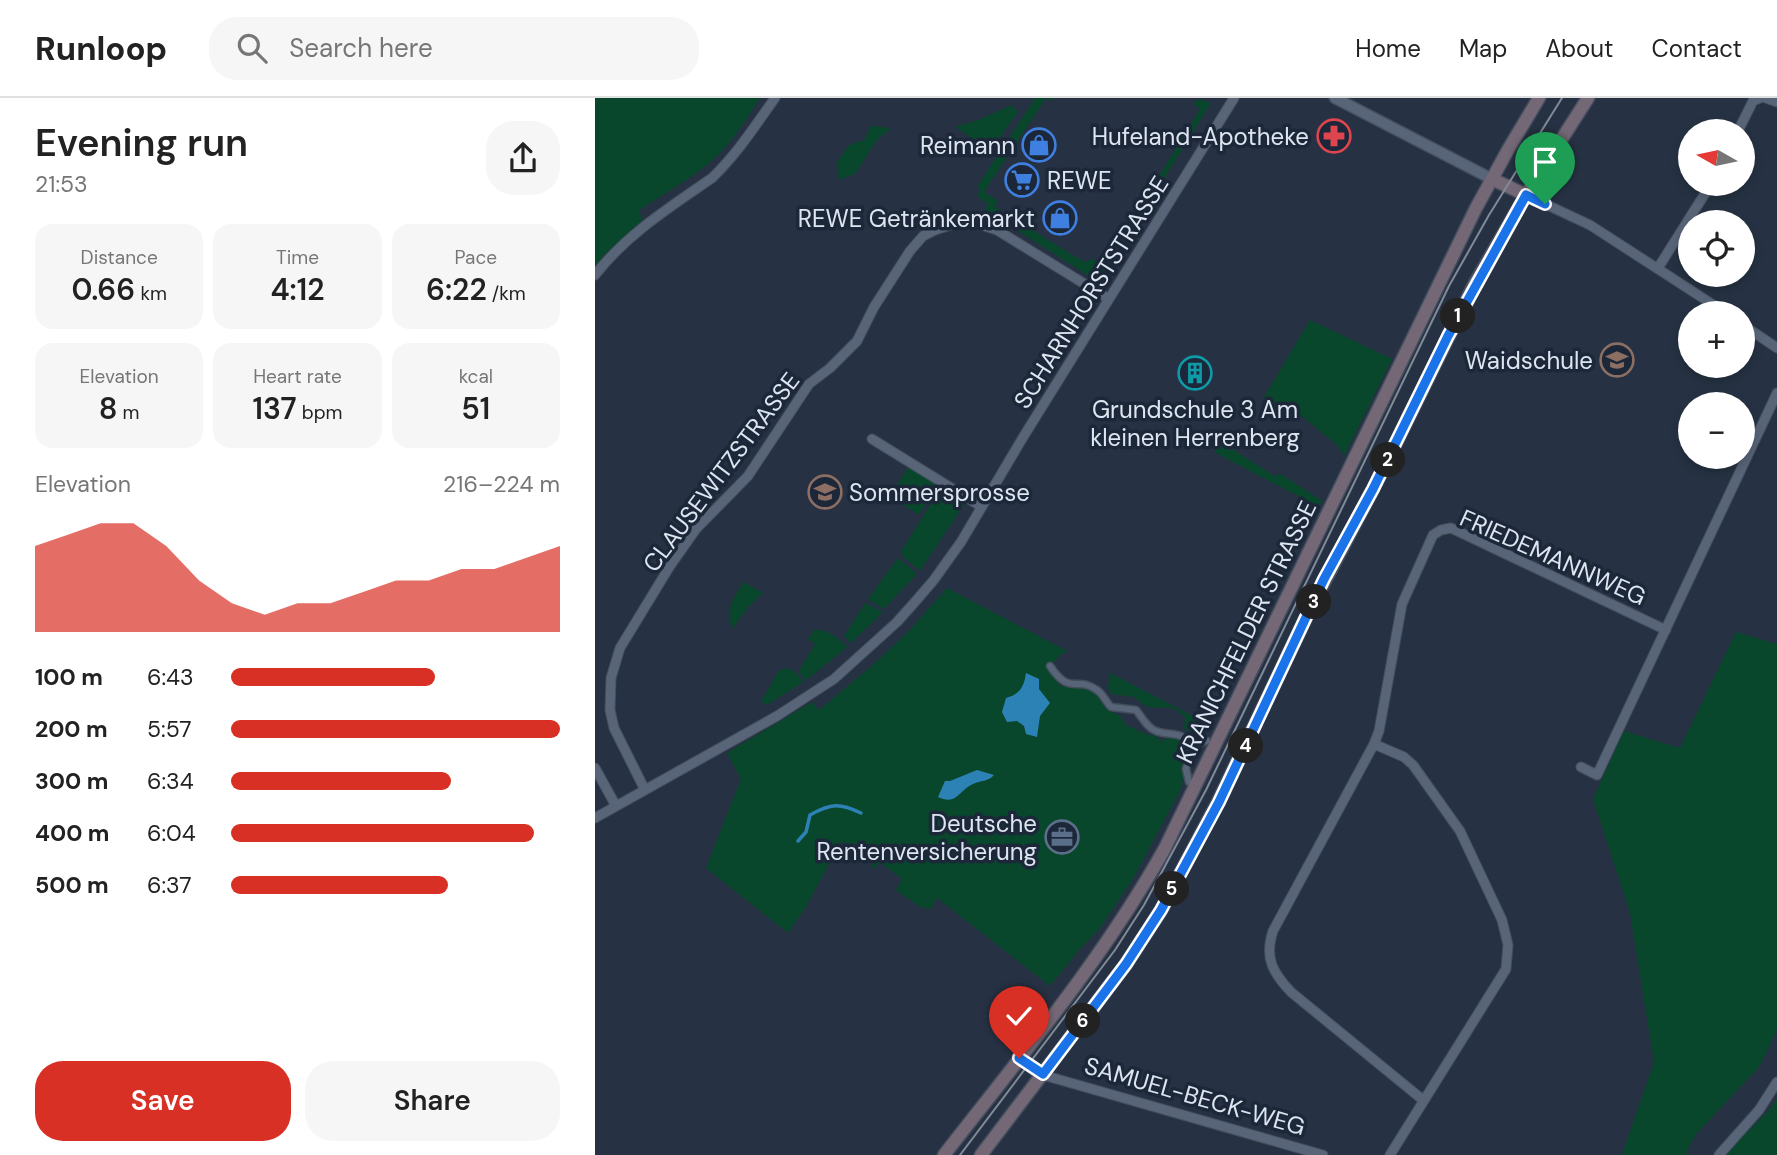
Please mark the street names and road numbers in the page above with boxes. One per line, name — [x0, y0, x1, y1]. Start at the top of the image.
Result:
street label: SCHARNHORSTSTRASSE — [1007, 170, 1175, 414]
street label: CLAUSEWITZSTRASSE — [636, 366, 806, 578]
street label: KRANICHFELDER STRASSE — [1169, 496, 1323, 768]
street label: FRIEDEMANNWEG — [1455, 502, 1651, 612]
street label: SAMUEL-BECK-WEG — [1081, 1050, 1309, 1142]

